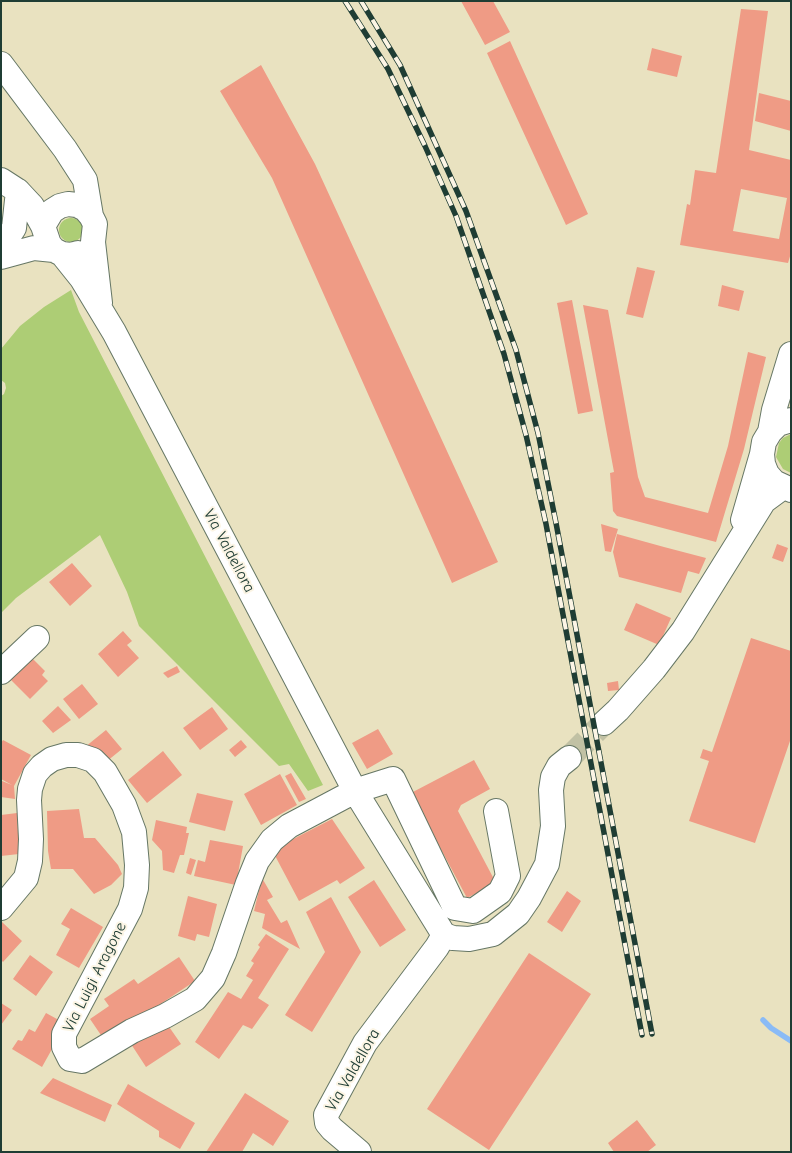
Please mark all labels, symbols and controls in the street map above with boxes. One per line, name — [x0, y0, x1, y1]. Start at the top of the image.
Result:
street label: Via Valdellora — [199, 506, 259, 596]
street label: Via Luigi Aragone — [59, 919, 131, 1035]
street label: Via Valdellora — [322, 1026, 384, 1114]

